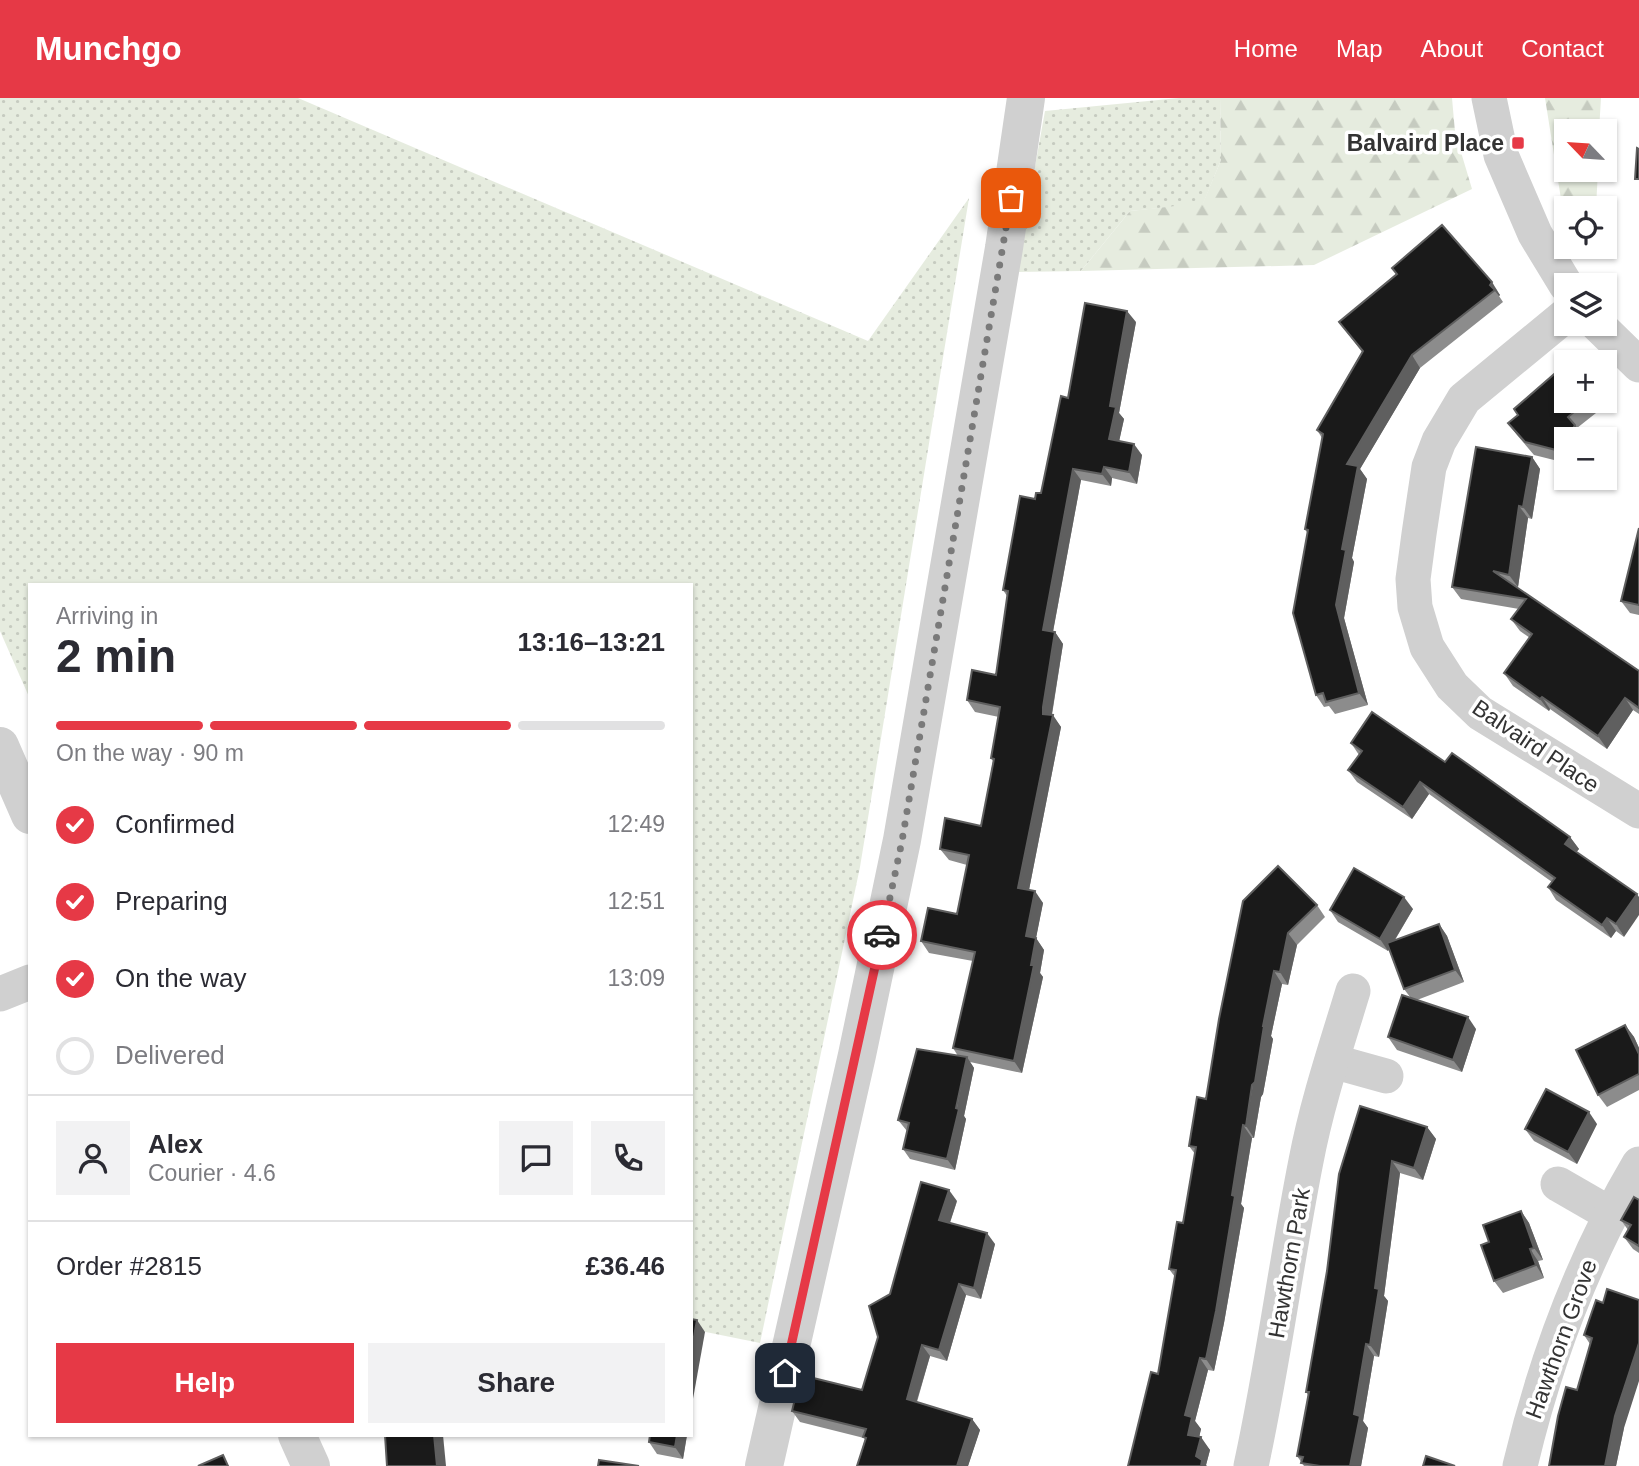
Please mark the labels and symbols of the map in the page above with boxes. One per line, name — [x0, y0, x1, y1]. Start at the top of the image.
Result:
north arrow — [1554, 119, 1617, 182]
place label: Balvaird Place — [1347, 130, 1504, 156]
marker: Balvaird Place — [1510, 135, 1526, 151]
pin — [981, 168, 1041, 228]
street label: Balvaird Place — [1468, 694, 1604, 798]
courier — [847, 900, 917, 970]
street label: Hawthorn Park — [1263, 1185, 1315, 1340]
street label: Hawthorn Grove — [1520, 1256, 1602, 1422]
pin — [755, 1343, 815, 1403]

